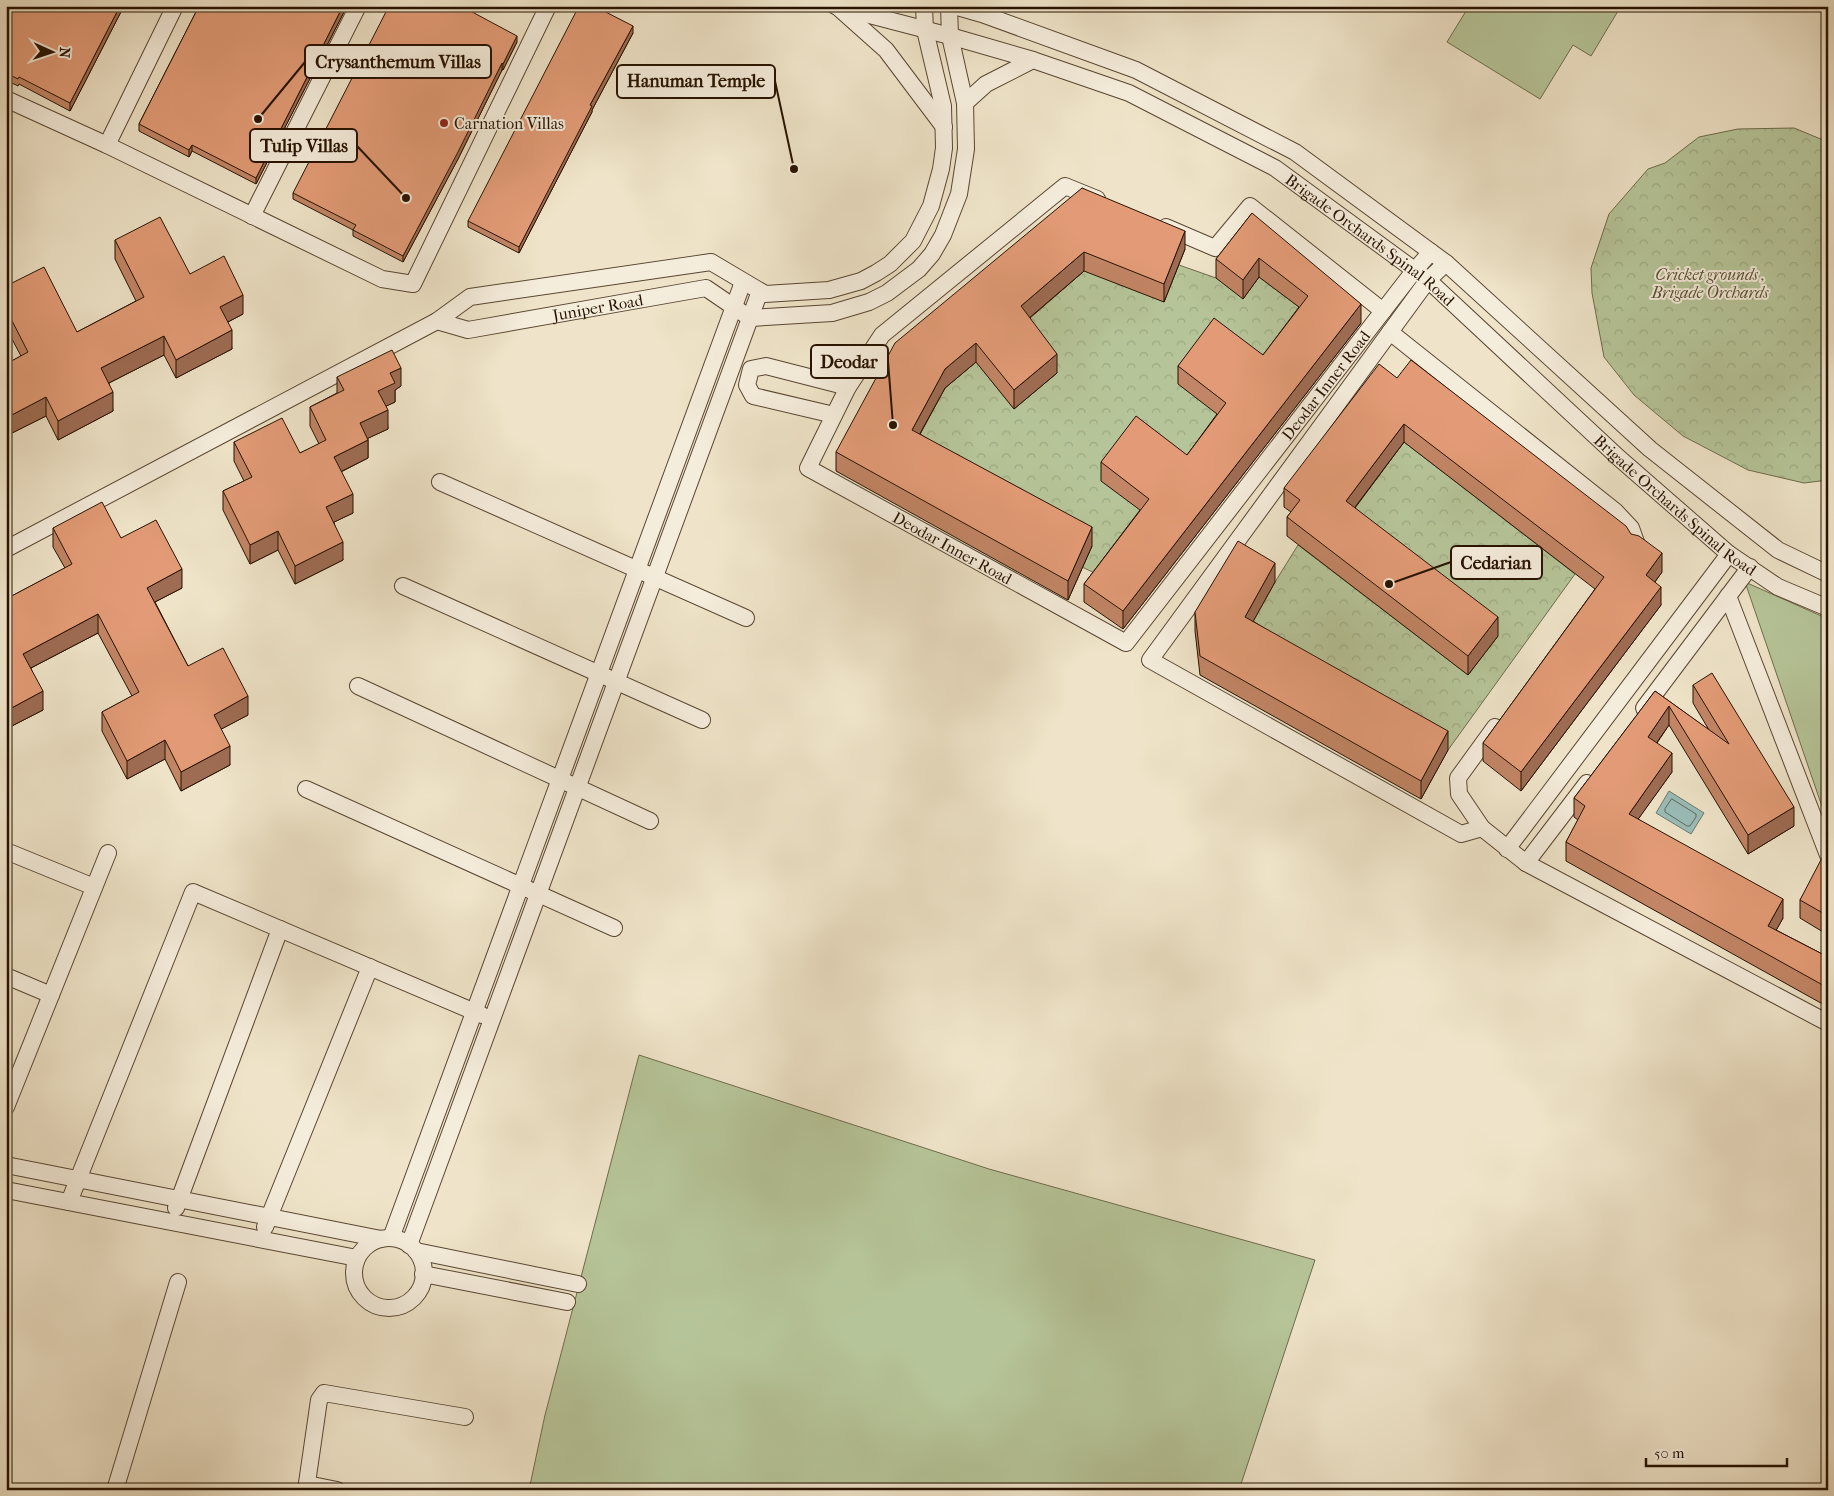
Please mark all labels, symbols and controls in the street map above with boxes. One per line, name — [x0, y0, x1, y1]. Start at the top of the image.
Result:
north arrow — [28, 28, 78, 78]
callout: Crysanthemum Villas — [305, 45, 491, 78]
text: N — [56, 47, 73, 59]
text: Crysanthemum Villas — [315, 52, 481, 73]
callout: Hanuman Temple — [617, 65, 775, 98]
text: Hanuman Temple — [627, 71, 765, 92]
place label: Carnation Villas — [454, 114, 564, 133]
marker: Carnation Villas — [438, 117, 450, 129]
callout: Tulip Villas — [250, 129, 357, 162]
text: Tulip Villas — [259, 136, 348, 157]
street label: Brigade Orchards Spinal Road — [1282, 169, 1459, 310]
park label: Cricket grounds , Brigade Orchards — [1651, 265, 1769, 302]
street label: Juniper Road — [549, 290, 645, 325]
street label: Deodar Inner Road — [1277, 326, 1374, 444]
callout: Deodar — [811, 345, 888, 378]
text: Deodar — [820, 352, 878, 373]
street label: Brigade Orchards Spinal Road — [1590, 430, 1760, 579]
street label: Deodar Inner Road — [890, 507, 1016, 588]
callout: Cedarian — [1451, 546, 1542, 579]
text: Cedarian — [1461, 553, 1532, 574]
scale bar — [1646, 1436, 1788, 1468]
text: 50 m — [1654, 1444, 1685, 1462]

